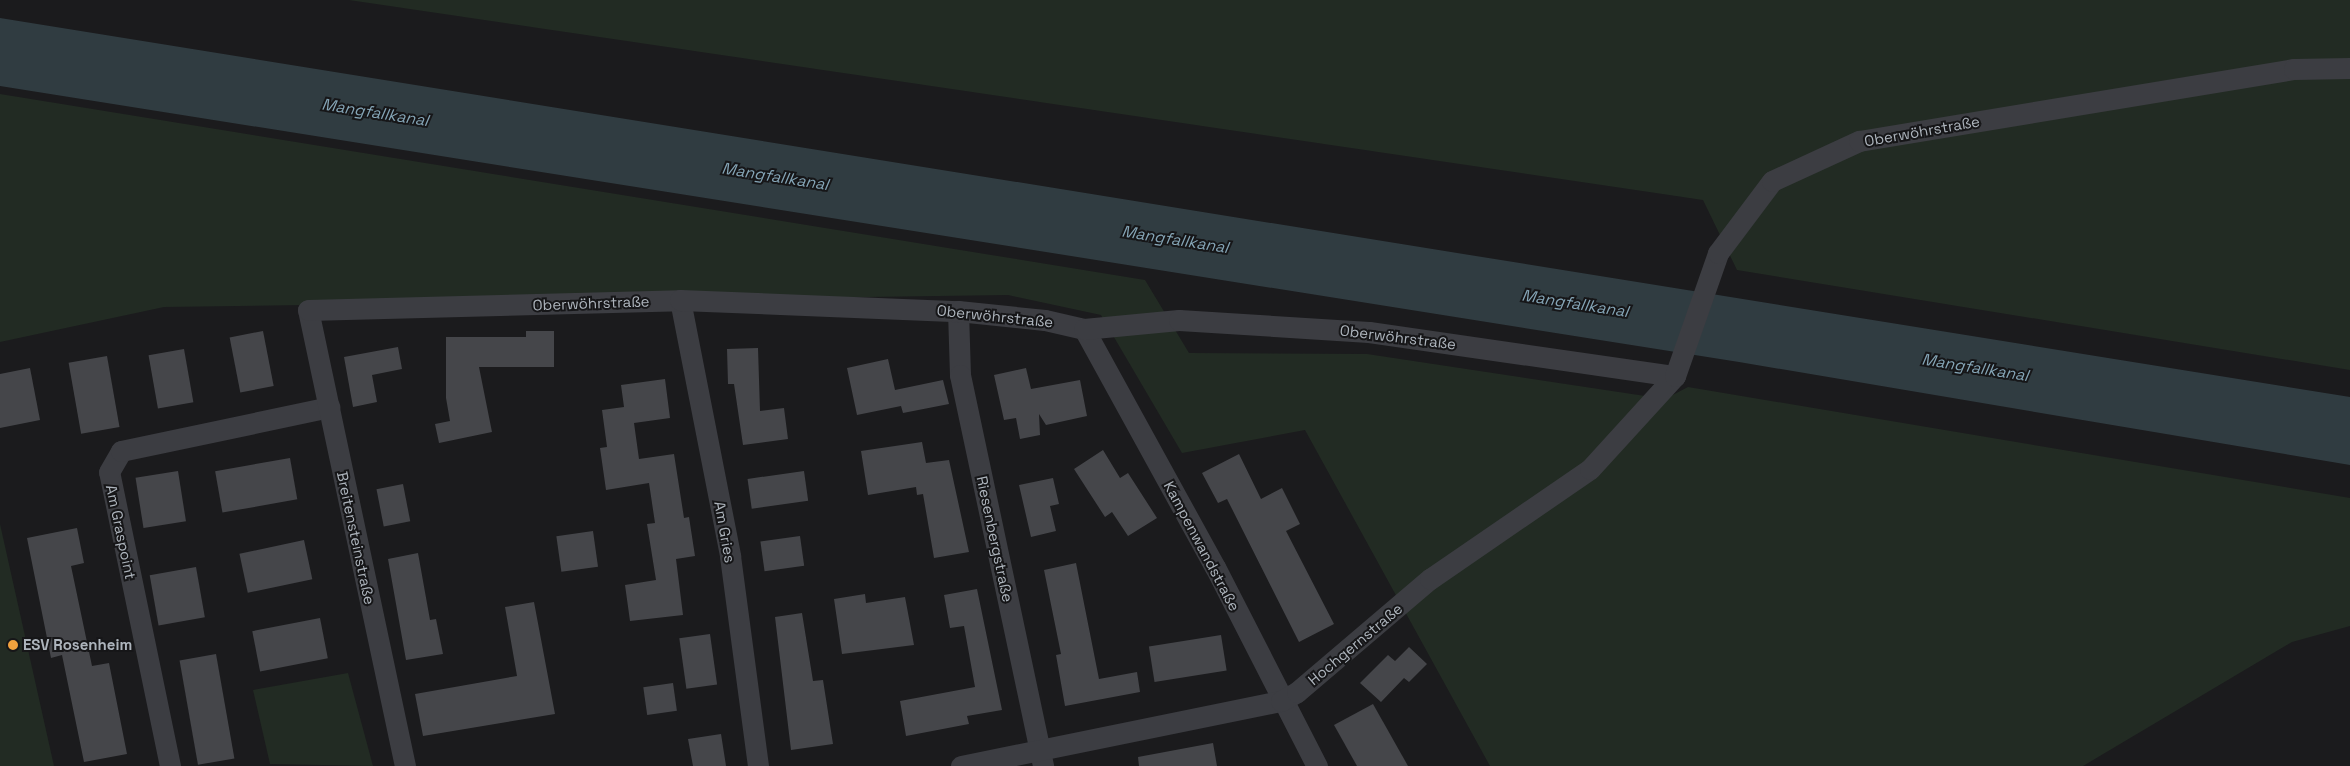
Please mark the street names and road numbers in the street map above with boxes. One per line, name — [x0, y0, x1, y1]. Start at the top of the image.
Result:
street label: Oberwöhrstraße — [1863, 112, 1981, 150]
street label: Oberwöhrstraße — [532, 292, 650, 314]
street label: Oberwöhrstraße — [936, 301, 1054, 331]
street label: Oberwöhrstraße — [1339, 321, 1457, 353]
street label: Breitensteinstraße — [333, 470, 379, 606]
street label: Riesenbergstraße — [973, 474, 1017, 604]
street label: Kampenwandstraße — [1160, 478, 1244, 614]
street label: Am Graspoint — [102, 483, 140, 581]
street label: Am Gries — [711, 500, 739, 564]
street label: Hochgernstraße — [1304, 599, 1406, 689]

